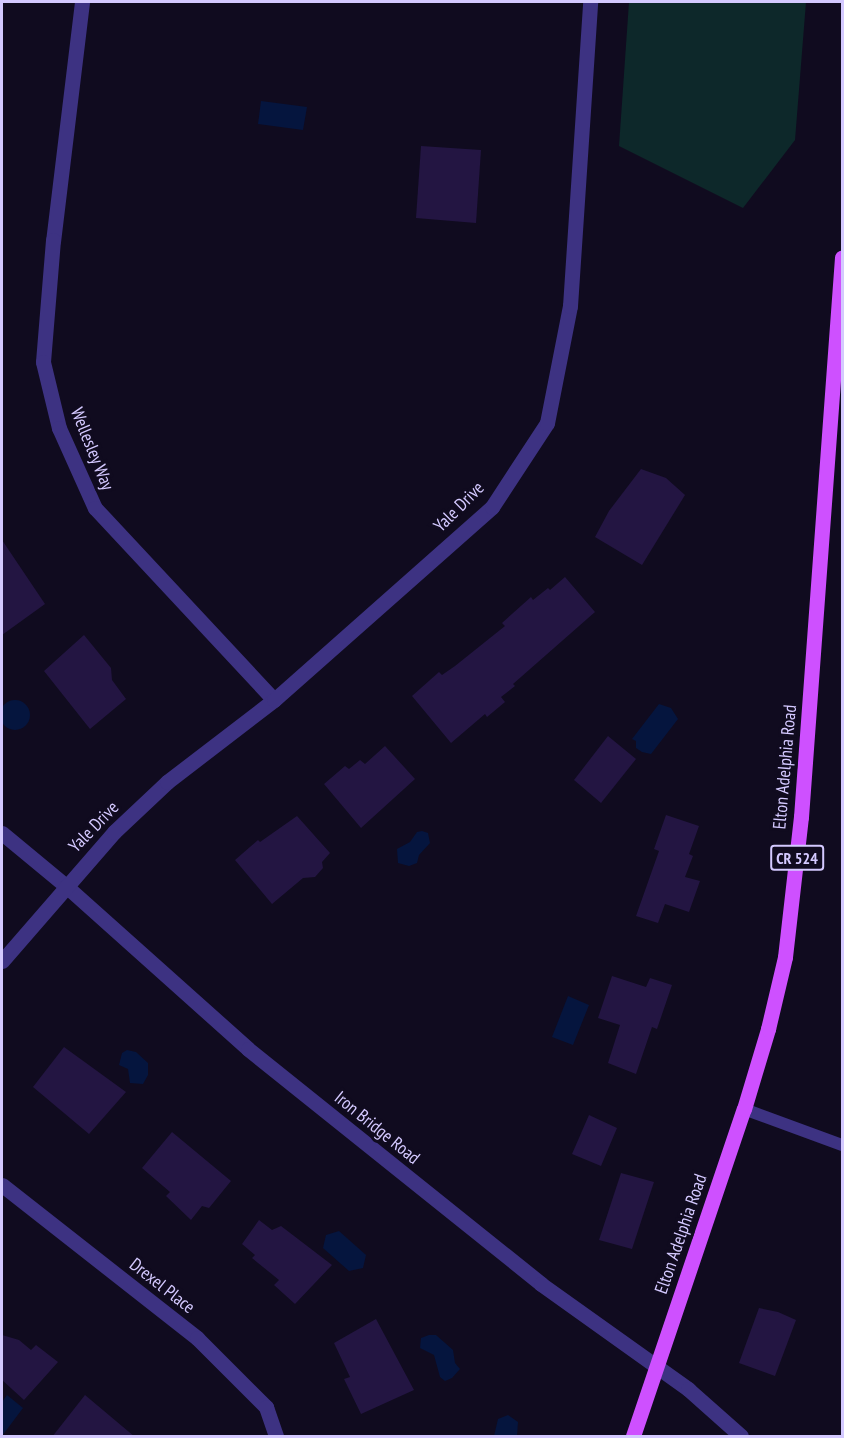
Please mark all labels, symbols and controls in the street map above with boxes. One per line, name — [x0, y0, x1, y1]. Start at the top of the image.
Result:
street label: Wellesley Way — [65, 404, 119, 494]
street label: Yale Drive — [429, 477, 489, 537]
street label: Elton Adelphia Road — [769, 704, 801, 830]
street label: Yale Drive — [65, 797, 123, 857]
road number: CR 524 — [770, 845, 824, 871]
street label: Iron Bridge Road — [330, 1087, 424, 1169]
street label: Elton Adelphia Road — [650, 1171, 712, 1297]
street label: Drexel Place — [125, 1254, 199, 1318]

